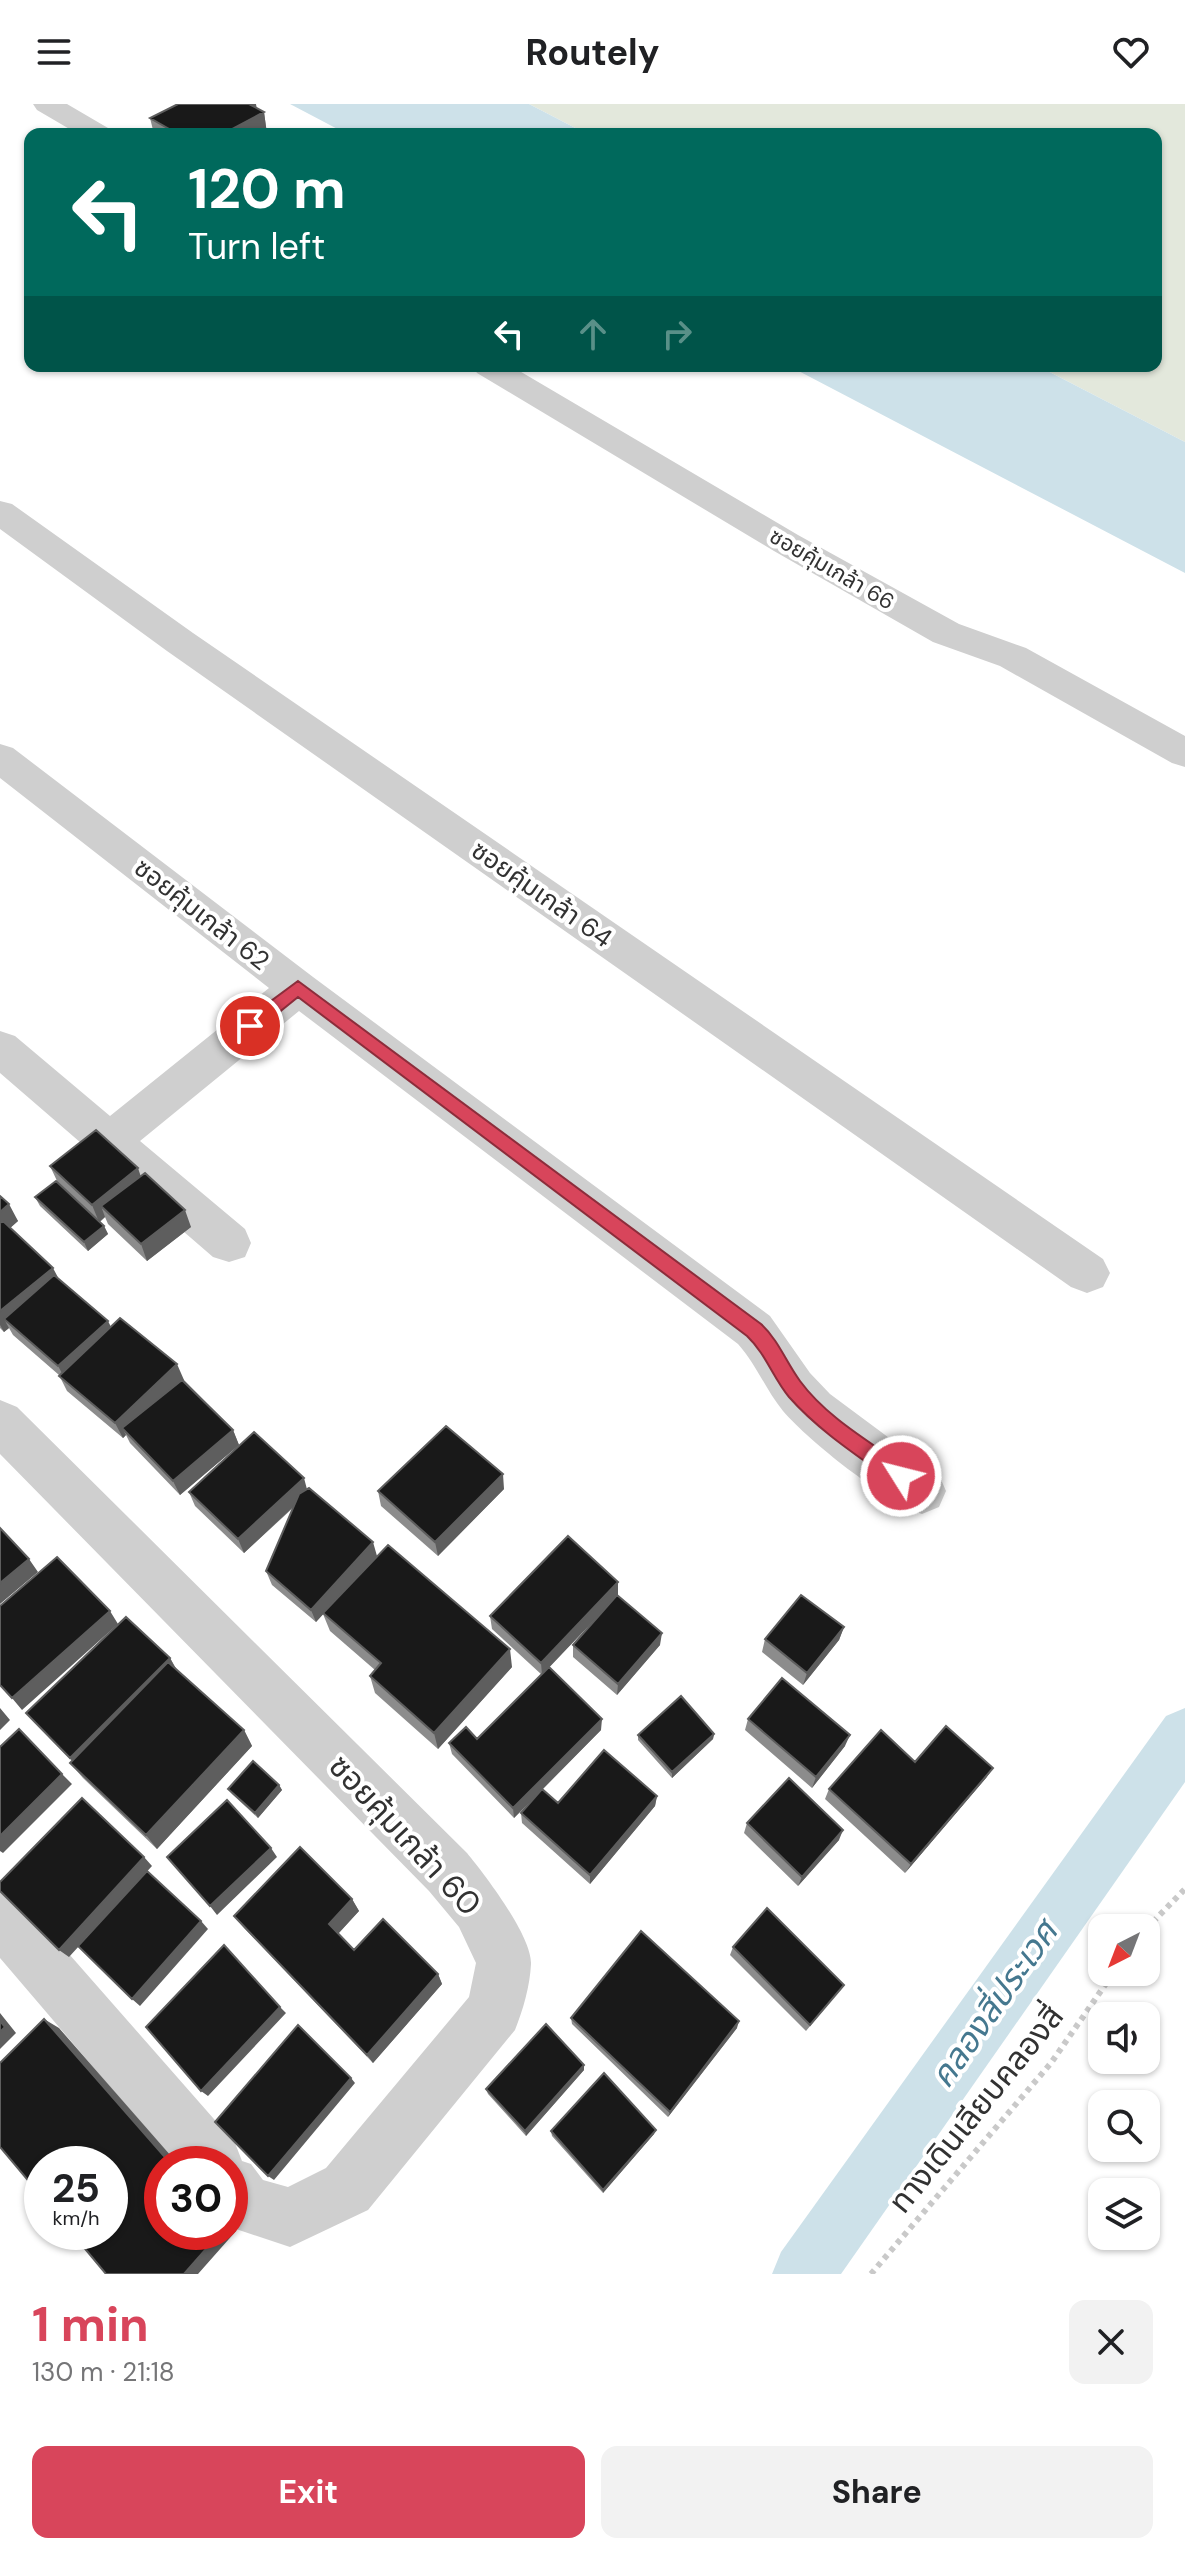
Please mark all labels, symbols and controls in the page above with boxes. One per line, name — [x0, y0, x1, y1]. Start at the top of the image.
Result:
text: Routely — [526, 29, 659, 76]
icon: menu — [32, 30, 76, 74]
icon: heart — [1109, 30, 1153, 74]
text: 120 m — [188, 152, 346, 225]
icon: left — [56, 160, 160, 264]
text: Turn left — [188, 223, 325, 270]
icon: left — [487, 312, 531, 356]
icon: ahead — [571, 312, 615, 356]
icon: right — [655, 312, 699, 356]
street label: ซอยคุ้มเกล้า 66 — [764, 522, 900, 616]
street label: ซอยคุ้มเกล้า 64 — [465, 833, 619, 955]
street label: ซอยคุ้มเกล้า 62 — [127, 850, 277, 978]
pin — [216, 992, 284, 1060]
icon: arrive — [228, 1004, 272, 1048]
position arrow — [859, 1434, 943, 1518]
street label: ซอยคุ้มเกล้า 60 — [320, 1746, 490, 1924]
water label: คลองสี่ประเวศ — [919, 1908, 1070, 2096]
north arrow — [1088, 1914, 1160, 1986]
map controls — [1088, 1914, 1160, 2250]
street label: ทางเดินเลียบคลองสี่ — [878, 1996, 1073, 2222]
button: sound — [1088, 2002, 1160, 2074]
button: search — [1088, 2090, 1160, 2162]
speed limit sign: 30 — [144, 2146, 248, 2250]
text: 25 — [52, 2162, 100, 2214]
button: layers — [1088, 2178, 1160, 2250]
text: km/h — [52, 2205, 100, 2231]
text: 1 min — [32, 2293, 149, 2356]
button: close — [1069, 2300, 1153, 2384]
text: 130 m · 21:18 — [32, 2355, 175, 2389]
button: Exit — [32, 2446, 585, 2538]
button: Share — [601, 2446, 1153, 2538]

